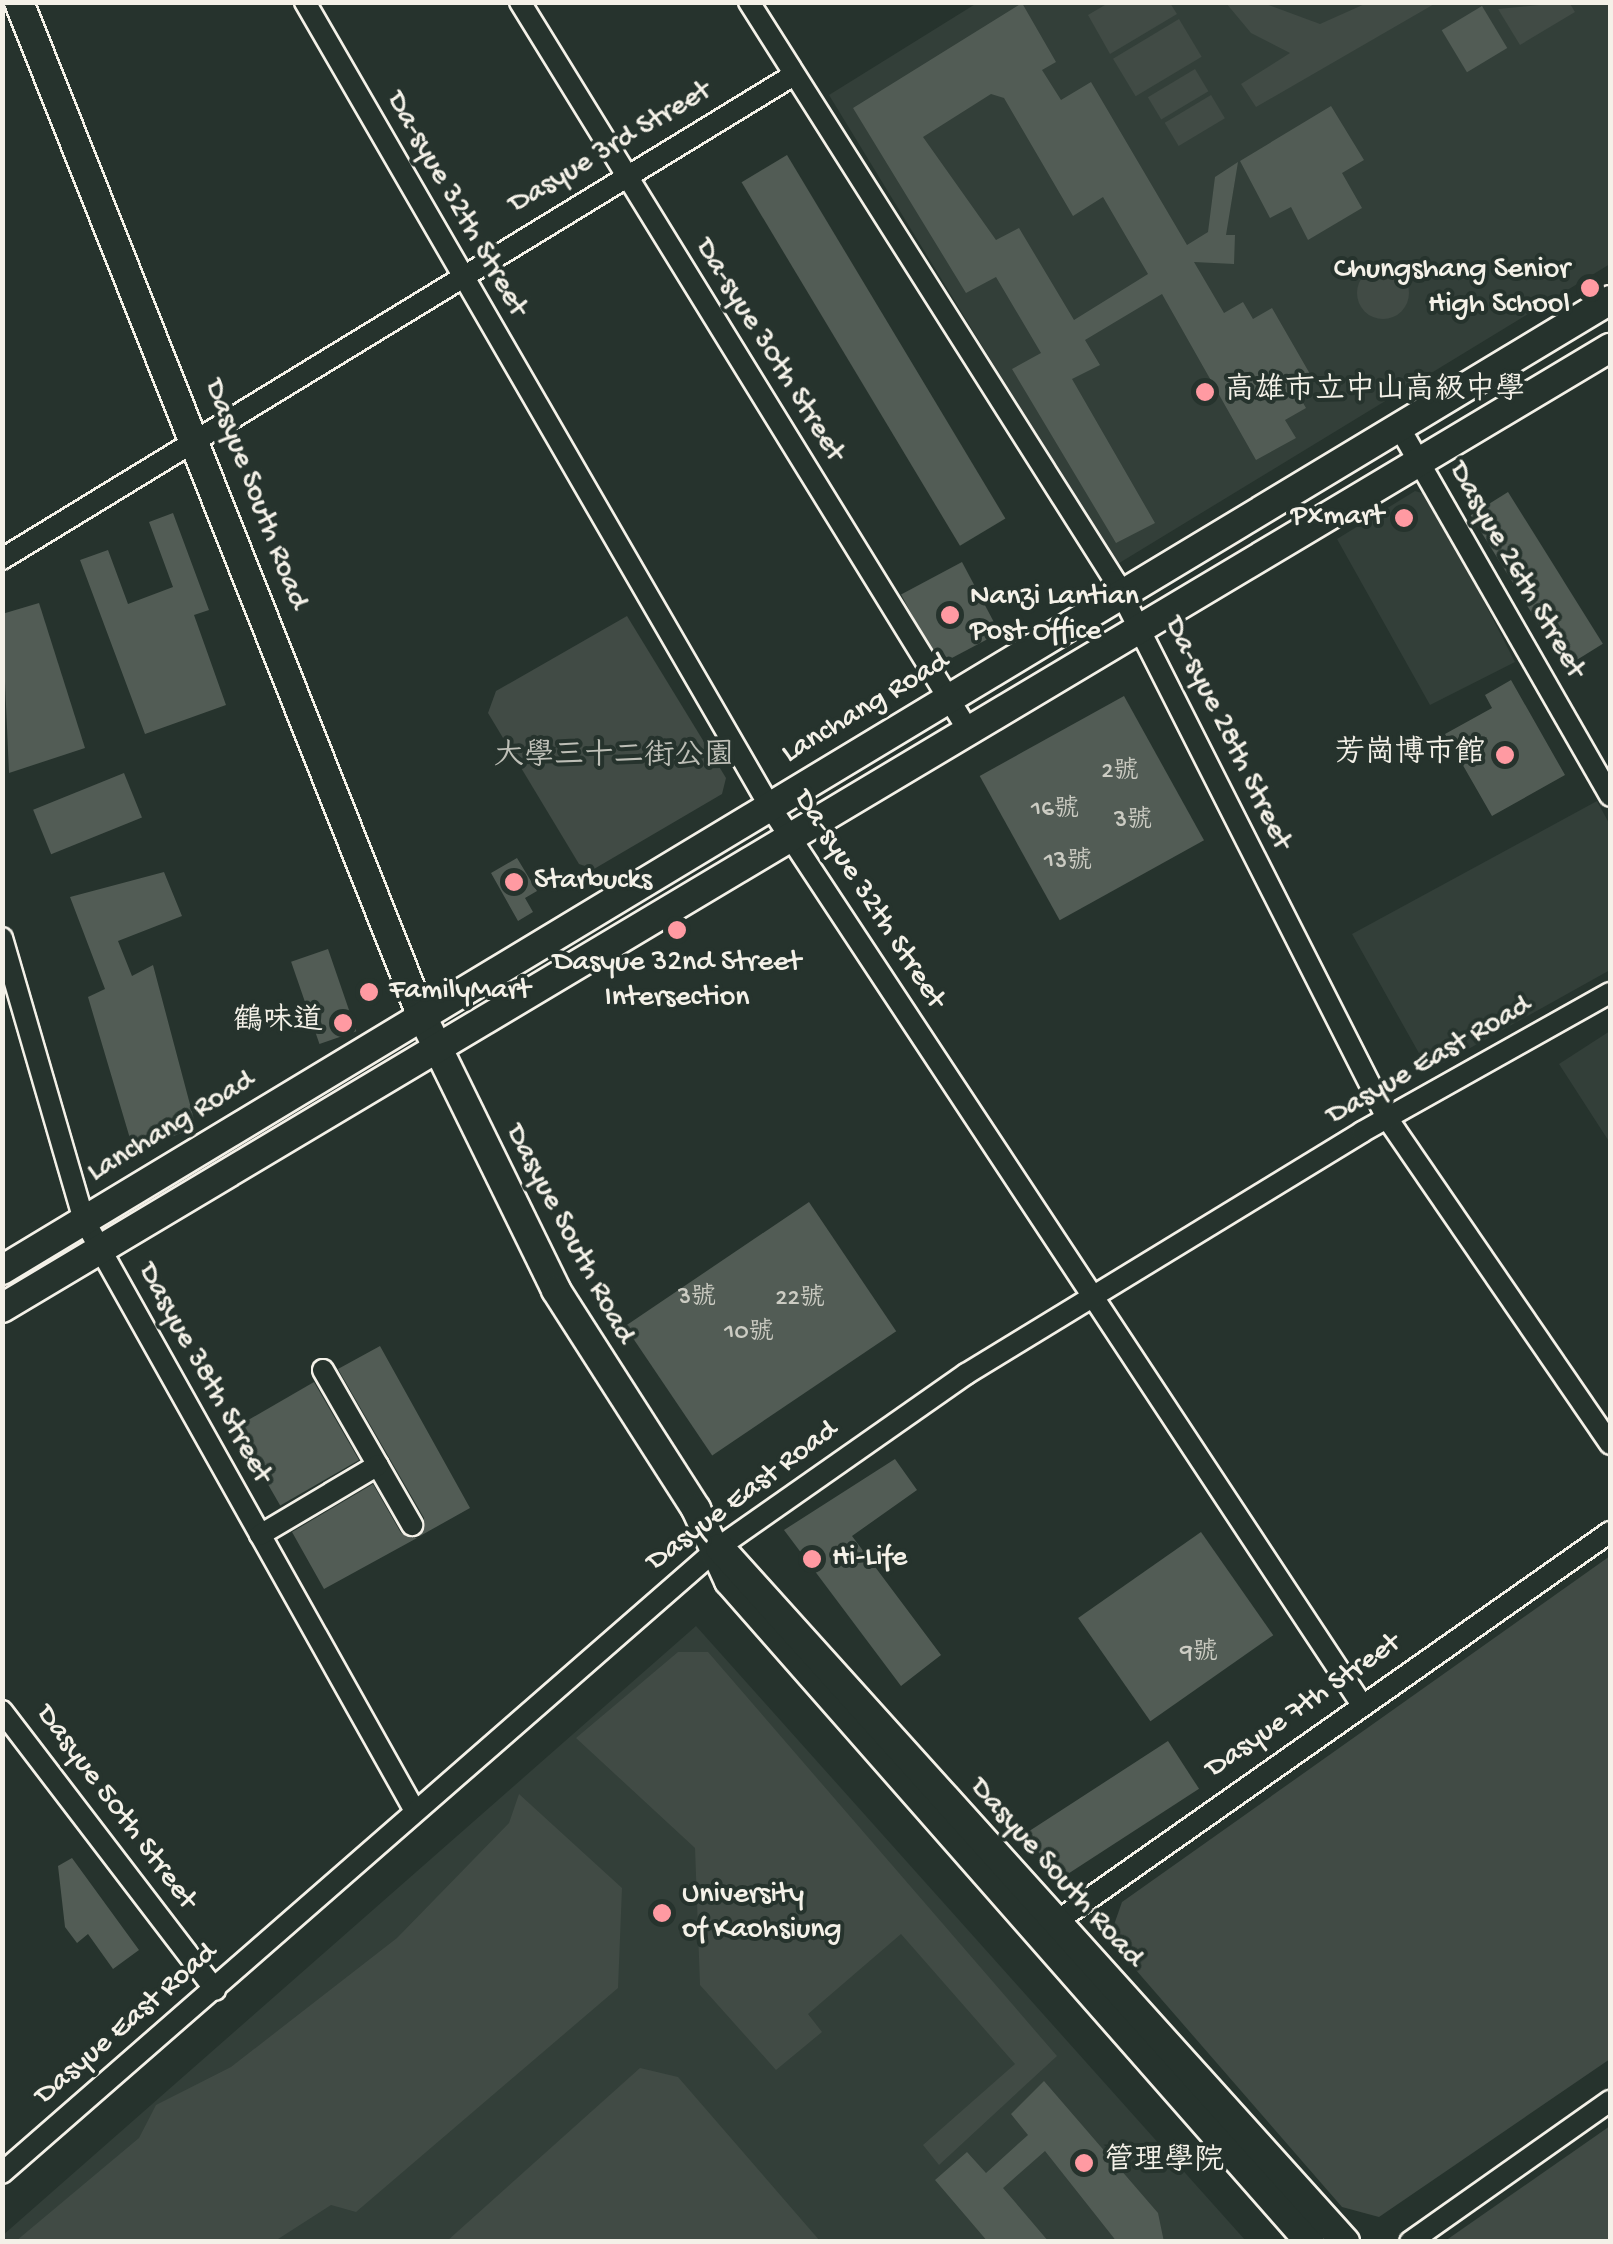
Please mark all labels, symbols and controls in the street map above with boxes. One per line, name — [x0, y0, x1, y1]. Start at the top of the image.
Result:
street label: Dasyue 3rd Street — [503, 74, 719, 224]
street label: Da-syue 32th Street — [376, 86, 534, 324]
street label: Da-syue 30th Street — [685, 233, 851, 469]
place label: Chungshang Senior High School — [1334, 253, 1570, 324]
marker: Chungshang Senior High School — [1579, 277, 1601, 299]
place label: 高雄市立中山高級中學 — [1225, 374, 1525, 410]
street label: Dasyue South Road — [194, 375, 314, 615]
marker: 高雄市立中山高級中學 — [1194, 381, 1216, 403]
street label: Dasyue 26th Street — [1438, 456, 1592, 686]
place label: Pxmart — [1291, 500, 1384, 536]
marker: Pxmart — [1393, 507, 1415, 529]
place label: Nanzi Lantian Post Office — [970, 580, 1139, 650]
marker: Nanzi Lantian Post Office — [939, 604, 961, 626]
street label: Da-syue 28th Street — [1154, 612, 1298, 856]
street label: Lanchang Road — [776, 645, 956, 773]
place label: 芳崗博市館 — [1335, 737, 1485, 773]
park label: 大學三十二街公園 — [494, 740, 734, 776]
marker: 芳崗博市館 — [1494, 744, 1516, 766]
house number: 2號 — [1101, 758, 1139, 788]
street label: Da-syue 32th Street — [784, 784, 952, 1016]
house number: 16號 — [1031, 796, 1079, 826]
house number: 3號 — [1114, 807, 1152, 837]
house number: 13號 — [1044, 848, 1092, 878]
place label: Starbucks — [534, 864, 652, 900]
marker: Starbucks — [503, 871, 525, 893]
marker: Dasyue 32nd Street Intersection — [666, 919, 688, 941]
place label: Dasyue 32nd Street Intersection — [553, 946, 801, 1016]
place label: FamilyMart — [389, 974, 531, 1010]
marker: FamilyMart — [358, 981, 380, 1003]
street label: Dasyue East Road — [1321, 989, 1539, 1135]
place label: 鶴味道 — [233, 1005, 323, 1041]
marker: 鶴味道 — [332, 1012, 354, 1034]
street label: Lanchang Road — [82, 1064, 262, 1192]
street label: Dasyue South Road — [495, 1119, 641, 1351]
street label: Dasyue 38th Street — [128, 1258, 278, 1490]
house number: 3號 — [678, 1284, 716, 1314]
house number: 22號 — [775, 1285, 825, 1315]
house number: 10號 — [724, 1319, 774, 1349]
street label: Dasyue East Road — [640, 1413, 846, 1581]
place label: Hi-Life — [832, 1541, 907, 1577]
marker: Hi-Life — [801, 1548, 823, 1570]
street label: Dasyue 7th Street — [1200, 1626, 1408, 1788]
house number: 9號 — [1180, 1639, 1218, 1669]
street label: Dasyue 50th Street — [26, 1699, 204, 1917]
street label: Dasyue South Road — [960, 1772, 1150, 1976]
place label: University of Kaohsiung — [682, 1878, 842, 1948]
marker: University of Kaohsiung — [651, 1902, 673, 1924]
street label: Dasyue East Road — [28, 1936, 226, 2114]
place label: 管理學院 — [1104, 2145, 1224, 2181]
marker: 管理學院 — [1073, 2152, 1095, 2174]

